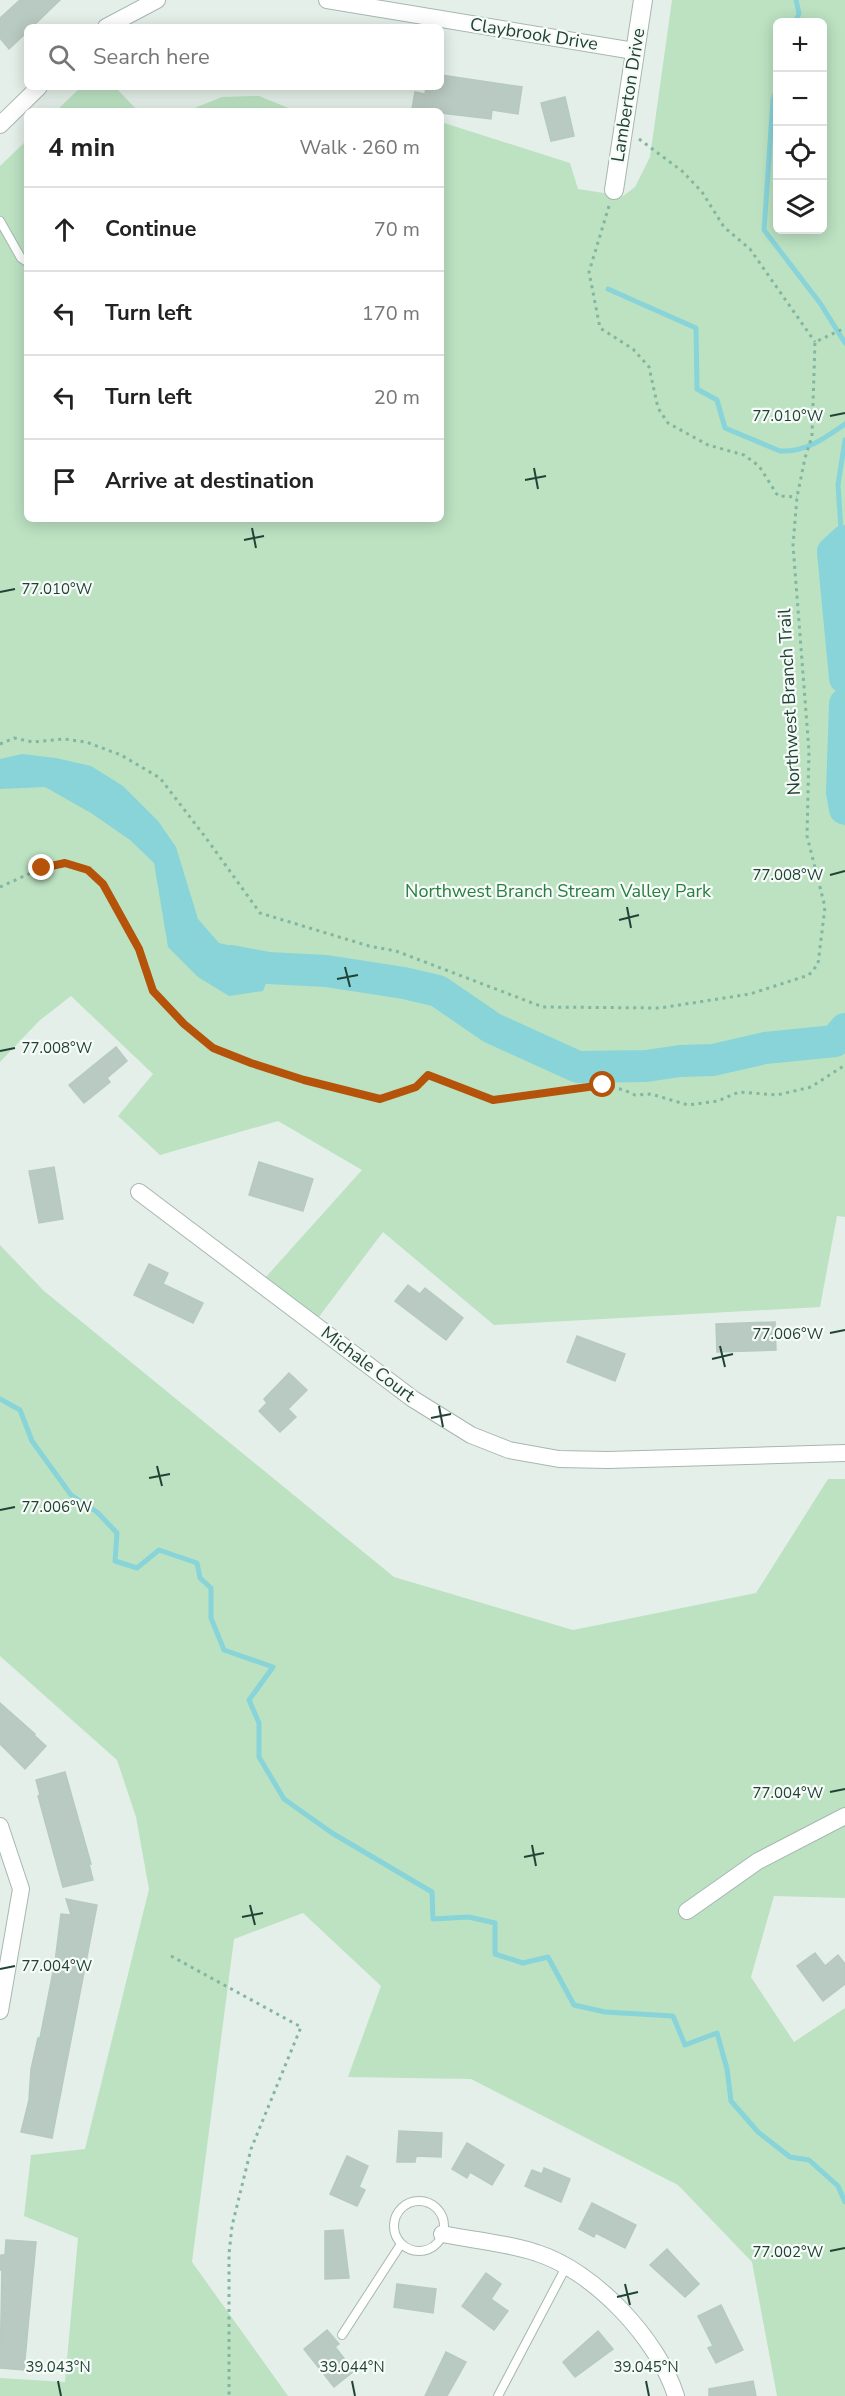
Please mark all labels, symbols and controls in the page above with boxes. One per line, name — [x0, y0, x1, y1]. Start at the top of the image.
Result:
street label: Claybrook Drive — [468, 12, 600, 56]
map controls — [773, 18, 827, 234]
button: + — [773, 18, 827, 72]
search box — [24, 24, 444, 90]
street label: Lamberton Drive — [606, 26, 650, 164]
icon: search — [45, 41, 78, 74]
text: Search here — [93, 42, 210, 72]
button: − — [773, 72, 827, 126]
button: locate — [773, 126, 827, 180]
text: 4 min — [48, 130, 115, 165]
text: Walk · 260 m — [300, 134, 420, 161]
button: layers — [773, 180, 827, 234]
icon: ahead — [48, 213, 81, 246]
text: Continue — [105, 214, 196, 244]
text: 70 m — [374, 216, 420, 243]
icon: left — [48, 297, 81, 330]
text: Turn left — [105, 298, 192, 328]
text: 170 m — [362, 300, 420, 327]
icon: left — [48, 381, 81, 414]
text: Turn left — [105, 382, 192, 412]
text: 20 m — [374, 384, 420, 411]
text: 77.010°W — [753, 406, 824, 426]
icon: arrive — [48, 465, 81, 498]
text: Arrive at destination — [105, 466, 314, 496]
text: 77.010°W — [22, 579, 93, 599]
street label: Northwest Branch Trail — [772, 607, 806, 796]
route end — [28, 854, 54, 880]
text: 77.008°W — [753, 865, 824, 885]
park label: Northwest Branch Stream Valley Park — [405, 879, 712, 903]
text: 77.008°W — [22, 1038, 93, 1058]
route start — [589, 1071, 615, 1097]
street label: Michale Court — [316, 1321, 420, 1408]
text: 77.006°W — [753, 1324, 824, 1344]
text: 77.006°W — [22, 1497, 93, 1517]
text: 77.004°W — [753, 1783, 824, 1803]
text: 77.004°W — [22, 1956, 93, 1976]
text: 77.002°W — [753, 2242, 824, 2262]
text: 39.043°N — [25, 2357, 91, 2377]
text: 39.044°N — [319, 2357, 385, 2377]
text: 39.045°N — [613, 2357, 679, 2377]

